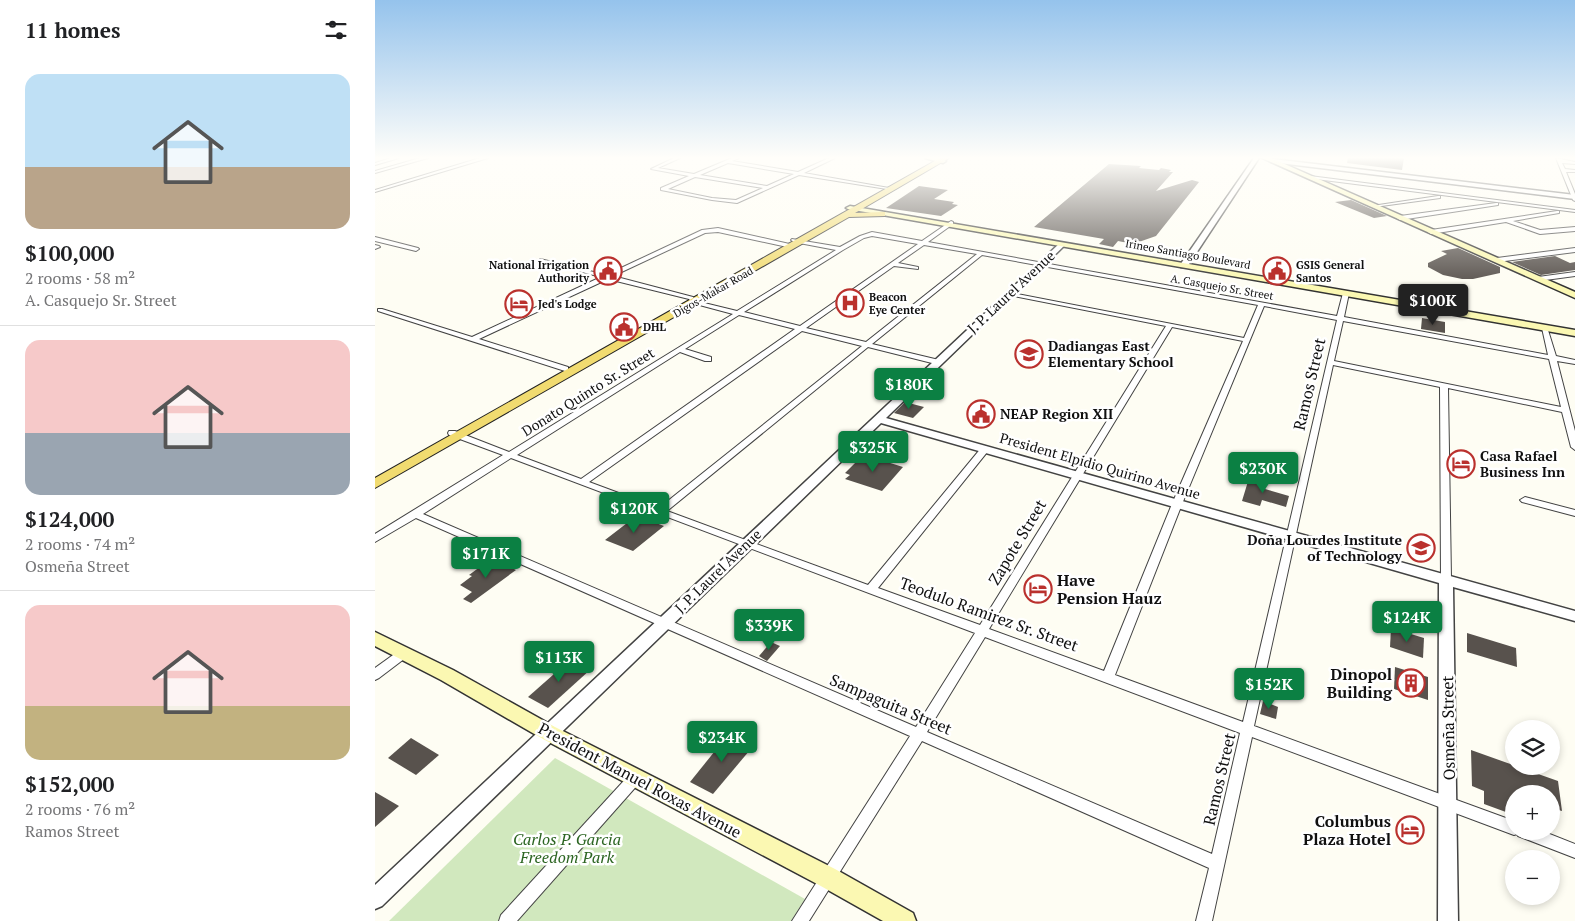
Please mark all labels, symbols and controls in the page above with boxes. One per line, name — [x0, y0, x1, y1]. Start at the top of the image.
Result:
text: 11 homes — [25, 16, 121, 44]
icon: filters — [322, 16, 350, 44]
icon: home — [143, 107, 233, 197]
street label: Irineo Santiago Boulevard — [1124, 236, 1252, 272]
text: $100,000 — [25, 239, 114, 267]
street label: J. P. Laurel Avenue — [963, 246, 1059, 337]
public building icon: National Irrigation Authority — [593, 256, 623, 286]
public building icon: GSIS General Santos — [1262, 256, 1292, 286]
place label: National Irrigation Authority — [489, 258, 589, 285]
place label: GSIS General Santos — [1296, 258, 1365, 285]
street label: Digos-Makar Road — [670, 263, 756, 321]
text: 2 rooms · 58 m² — [25, 267, 135, 289]
street label: A. Casquejo Sr. Street — [1169, 271, 1275, 303]
pin: $100K — [1398, 284, 1468, 326]
hospital icon: Beacon Eye Center — [835, 288, 865, 318]
text: A. Casquejo Sr. Street — [25, 289, 177, 311]
hotel icon: Jed's Lodge — [504, 289, 534, 319]
text: $100K — [1409, 289, 1457, 311]
place label: Beacon Eye Center — [869, 290, 925, 317]
place label: Jed's Lodge — [538, 297, 597, 311]
public building icon: DHL — [609, 312, 639, 342]
place label: DHL — [643, 320, 667, 334]
street label: Ramos Street — [1288, 335, 1330, 432]
place label: Dadiangas East Elementary School — [1048, 336, 1174, 371]
school or university icon: Dadiangas East Elementary School — [1014, 339, 1044, 369]
street label: Donato Quinto Sr. Street — [518, 343, 658, 440]
pin: $180K — [874, 368, 944, 410]
icon: home — [143, 372, 233, 462]
text: $180K — [885, 373, 933, 395]
public building icon: NEAP Region XII — [966, 399, 996, 429]
place label: NEAP Region XII — [1000, 404, 1113, 423]
street label: President Elpidio Quirino Avenue — [998, 428, 1203, 503]
pin: $325K — [838, 430, 908, 473]
text: $325K — [849, 436, 897, 458]
place label: Casa Rafael Business Inn — [1480, 446, 1565, 481]
hotel icon: Casa Rafael Business Inn — [1446, 449, 1476, 479]
pin: $230K — [1228, 452, 1298, 494]
text: $230K — [1239, 457, 1287, 479]
pin: $120K — [599, 492, 669, 534]
street label: Zapote Street — [983, 495, 1051, 589]
text: $120K — [610, 497, 658, 519]
text: $124,000 — [25, 505, 114, 533]
street label: J. P. Laurel Avenue — [670, 524, 765, 617]
place label: Doña Lourdes Institute of Technology — [1247, 530, 1403, 565]
text: 2 rooms · 74 m² — [25, 533, 135, 555]
school or university icon: Doña Lourdes Institute of Technology — [1406, 533, 1436, 563]
pin: $171K — [451, 536, 521, 579]
text: $171K — [462, 542, 510, 564]
text: Osmeña Street — [25, 555, 130, 577]
place label: Have Pension Hauz — [1057, 569, 1162, 609]
street label: Teodulo Ramirez Sr. Street — [897, 571, 1081, 657]
hotel icon: Have Pension Hauz — [1023, 574, 1053, 604]
pin: $124K — [1372, 600, 1442, 643]
text: $124K — [1383, 606, 1431, 628]
pin: $339K — [734, 608, 804, 651]
text: $339K — [745, 614, 793, 636]
icon: home — [143, 637, 233, 727]
pin: $113K — [524, 640, 594, 683]
text: $113K — [535, 646, 583, 668]
place label: Dinopol Building — [1327, 663, 1393, 703]
street label: Sampaguita Street — [827, 668, 955, 740]
pin: $152K — [1234, 668, 1304, 710]
building icon: Dinopol Building — [1396, 668, 1426, 698]
text: $152K — [1245, 673, 1293, 695]
street label: Osmeña Street — [1436, 675, 1460, 781]
street label: President Manuel Roxas Avenue — [535, 717, 745, 843]
pin: $234K — [687, 720, 757, 763]
map controls — [1505, 720, 1560, 905]
button: layers — [1505, 720, 1560, 775]
text: $234K — [698, 726, 746, 748]
street label: Ramos Street — [1198, 730, 1240, 827]
text: $152,000 — [25, 770, 114, 798]
button: + — [1505, 785, 1560, 840]
text: 2 rooms · 76 m² — [25, 798, 135, 820]
place label: Columbus Plaza Hotel — [1303, 810, 1391, 850]
hotel icon: Columbus Plaza Hotel — [1395, 815, 1425, 845]
text: Ramos Street — [25, 820, 119, 842]
park label: Carlos P. Garcia Freedom Park — [513, 828, 621, 868]
button: − — [1505, 850, 1560, 905]

